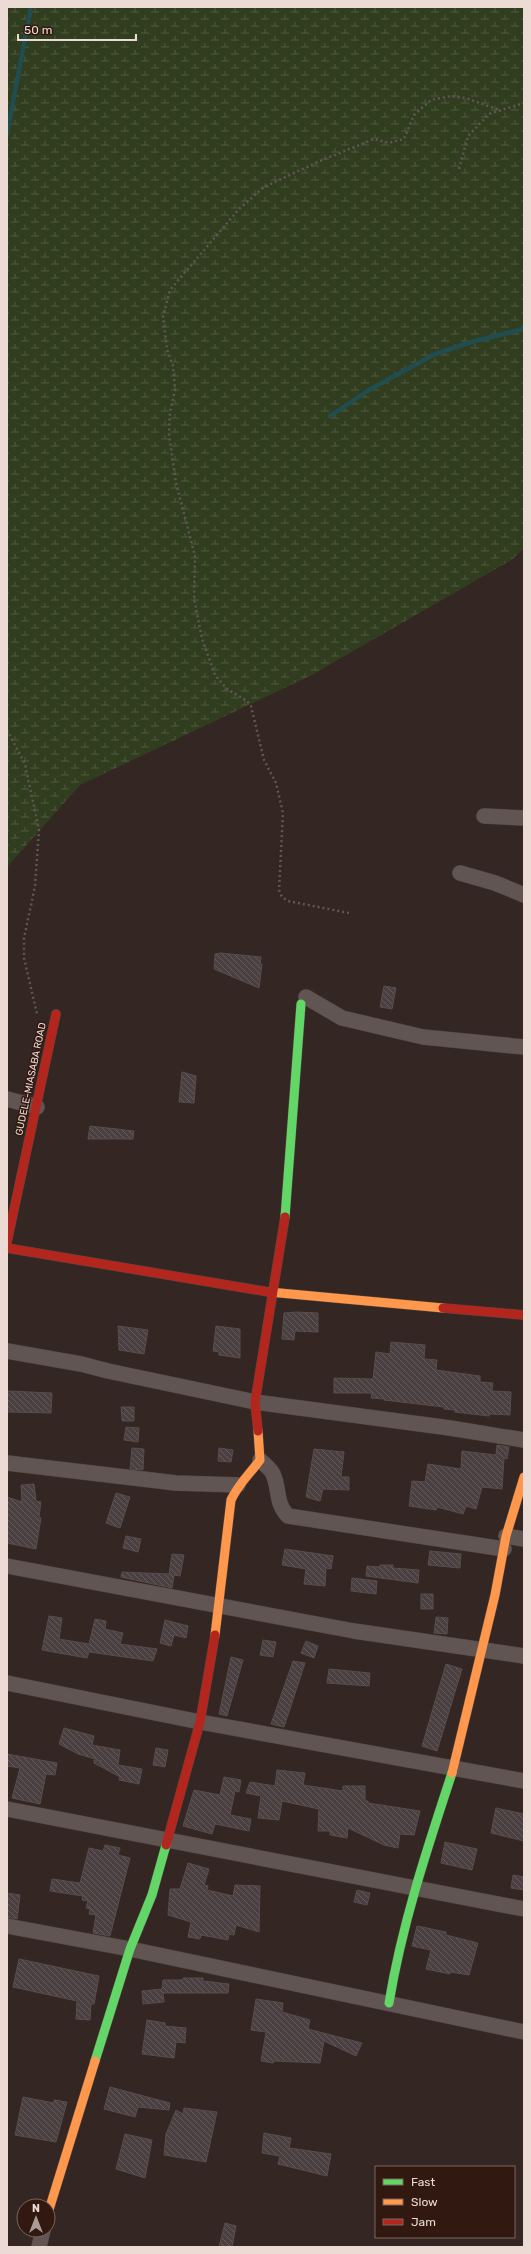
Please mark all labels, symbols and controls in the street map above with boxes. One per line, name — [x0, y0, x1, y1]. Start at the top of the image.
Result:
scale bar — [18, 16, 136, 42]
text: 50 m — [24, 23, 52, 37]
street label: GUDELE-MIASABA ROAD — [13, 1021, 49, 1137]
legend — [375, 2166, 515, 2238]
text: Fast — [411, 2175, 435, 2189]
text: Slow — [411, 2195, 438, 2209]
north arrow — [16, 2198, 56, 2238]
text: N — [32, 2202, 40, 2215]
text: Jam — [411, 2215, 436, 2229]

